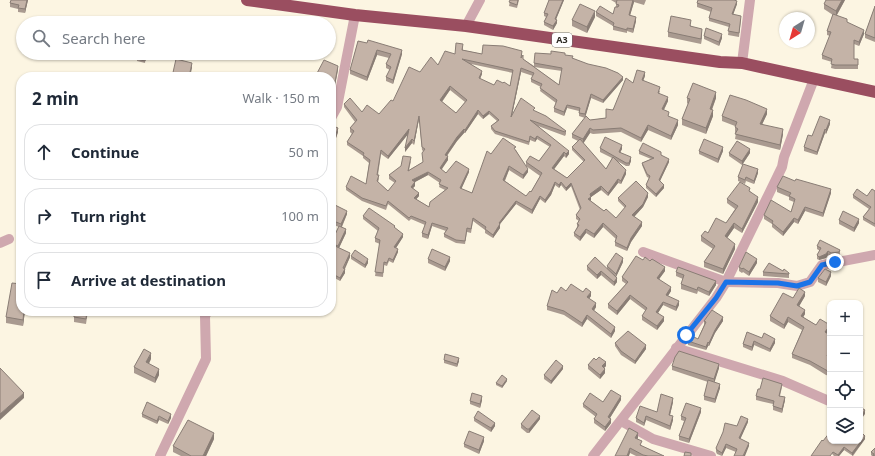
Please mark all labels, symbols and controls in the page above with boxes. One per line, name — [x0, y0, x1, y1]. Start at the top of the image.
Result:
north arrow — [779, 12, 815, 48]
search box — [16, 16, 336, 60]
icon: search — [30, 27, 52, 49]
text: Search here — [62, 28, 145, 48]
road number: A3 — [552, 33, 572, 47]
text: 2 min — [32, 87, 79, 110]
text: Walk · 150 m — [242, 89, 320, 107]
icon: ahead — [33, 141, 55, 163]
text: Continue — [71, 142, 139, 162]
text: 50 m — [289, 143, 319, 161]
icon: right — [33, 205, 55, 227]
text: Turn right — [71, 206, 146, 226]
text: 100 m — [281, 207, 319, 225]
route end — [826, 253, 844, 271]
icon: arrive — [33, 269, 55, 291]
text: Arrive at destination — [71, 270, 226, 290]
map controls — [827, 300, 863, 444]
button: + — [827, 300, 863, 336]
route start — [677, 326, 695, 344]
button: − — [827, 336, 863, 372]
button: locate — [827, 372, 863, 408]
button: layers — [827, 408, 863, 444]

